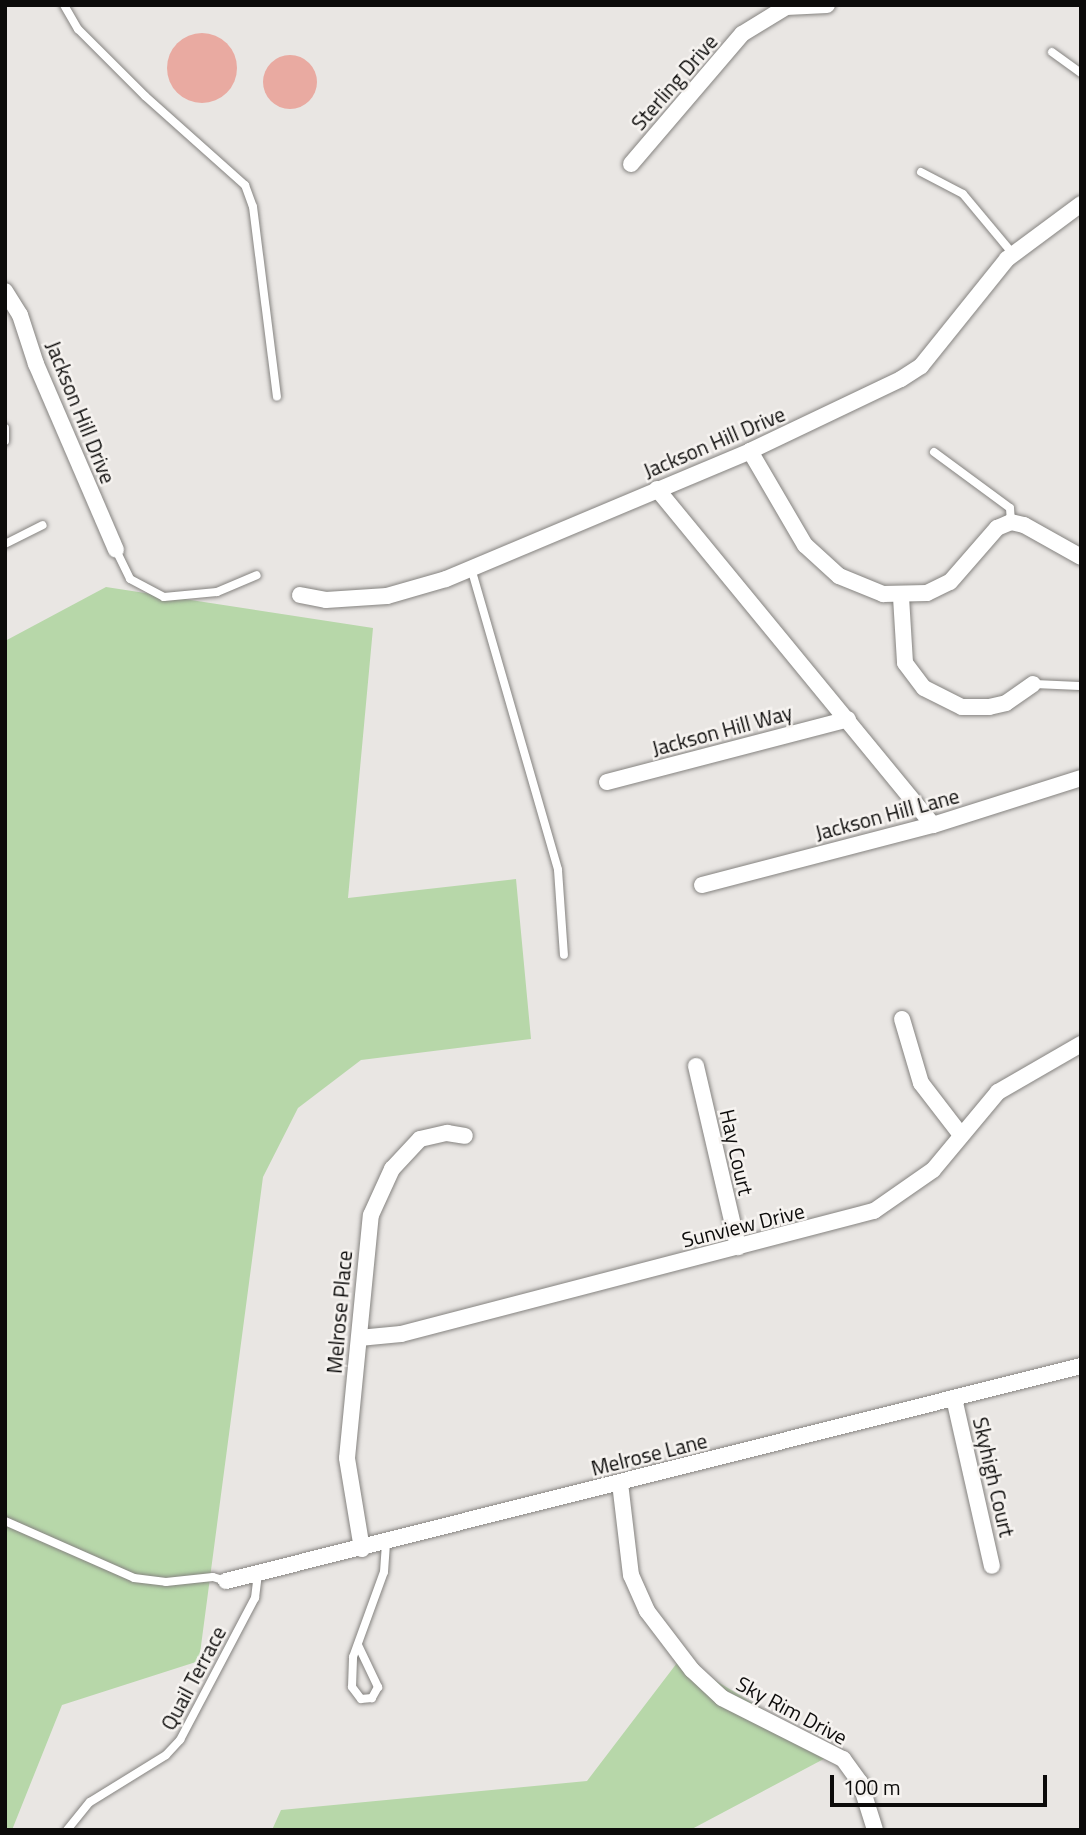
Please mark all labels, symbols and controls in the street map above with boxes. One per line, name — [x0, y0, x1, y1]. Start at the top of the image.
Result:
street label: Sterling Drive — [626, 29, 722, 135]
street label: Jackson Hill Drive — [41, 337, 121, 487]
street label: Jackson Hill Drive — [639, 401, 789, 483]
street label: Jackson Hill Way — [649, 699, 795, 761]
street label: Jackson Hill Lane — [812, 783, 962, 845]
street label: Hay Court — [715, 1107, 759, 1197]
street label: Sunview Drive — [679, 1198, 807, 1252]
street label: Melrose Place — [321, 1249, 357, 1375]
street label: Skyhigh Court — [968, 1415, 1020, 1539]
street label: Melrose Lane — [588, 1427, 710, 1481]
street label: Quail Terrace — [155, 1622, 231, 1734]
street label: Sky Rim Drive — [732, 1670, 852, 1750]
scale bar — [834, 1762, 1051, 1806]
text: 100 m — [843, 1771, 900, 1803]

